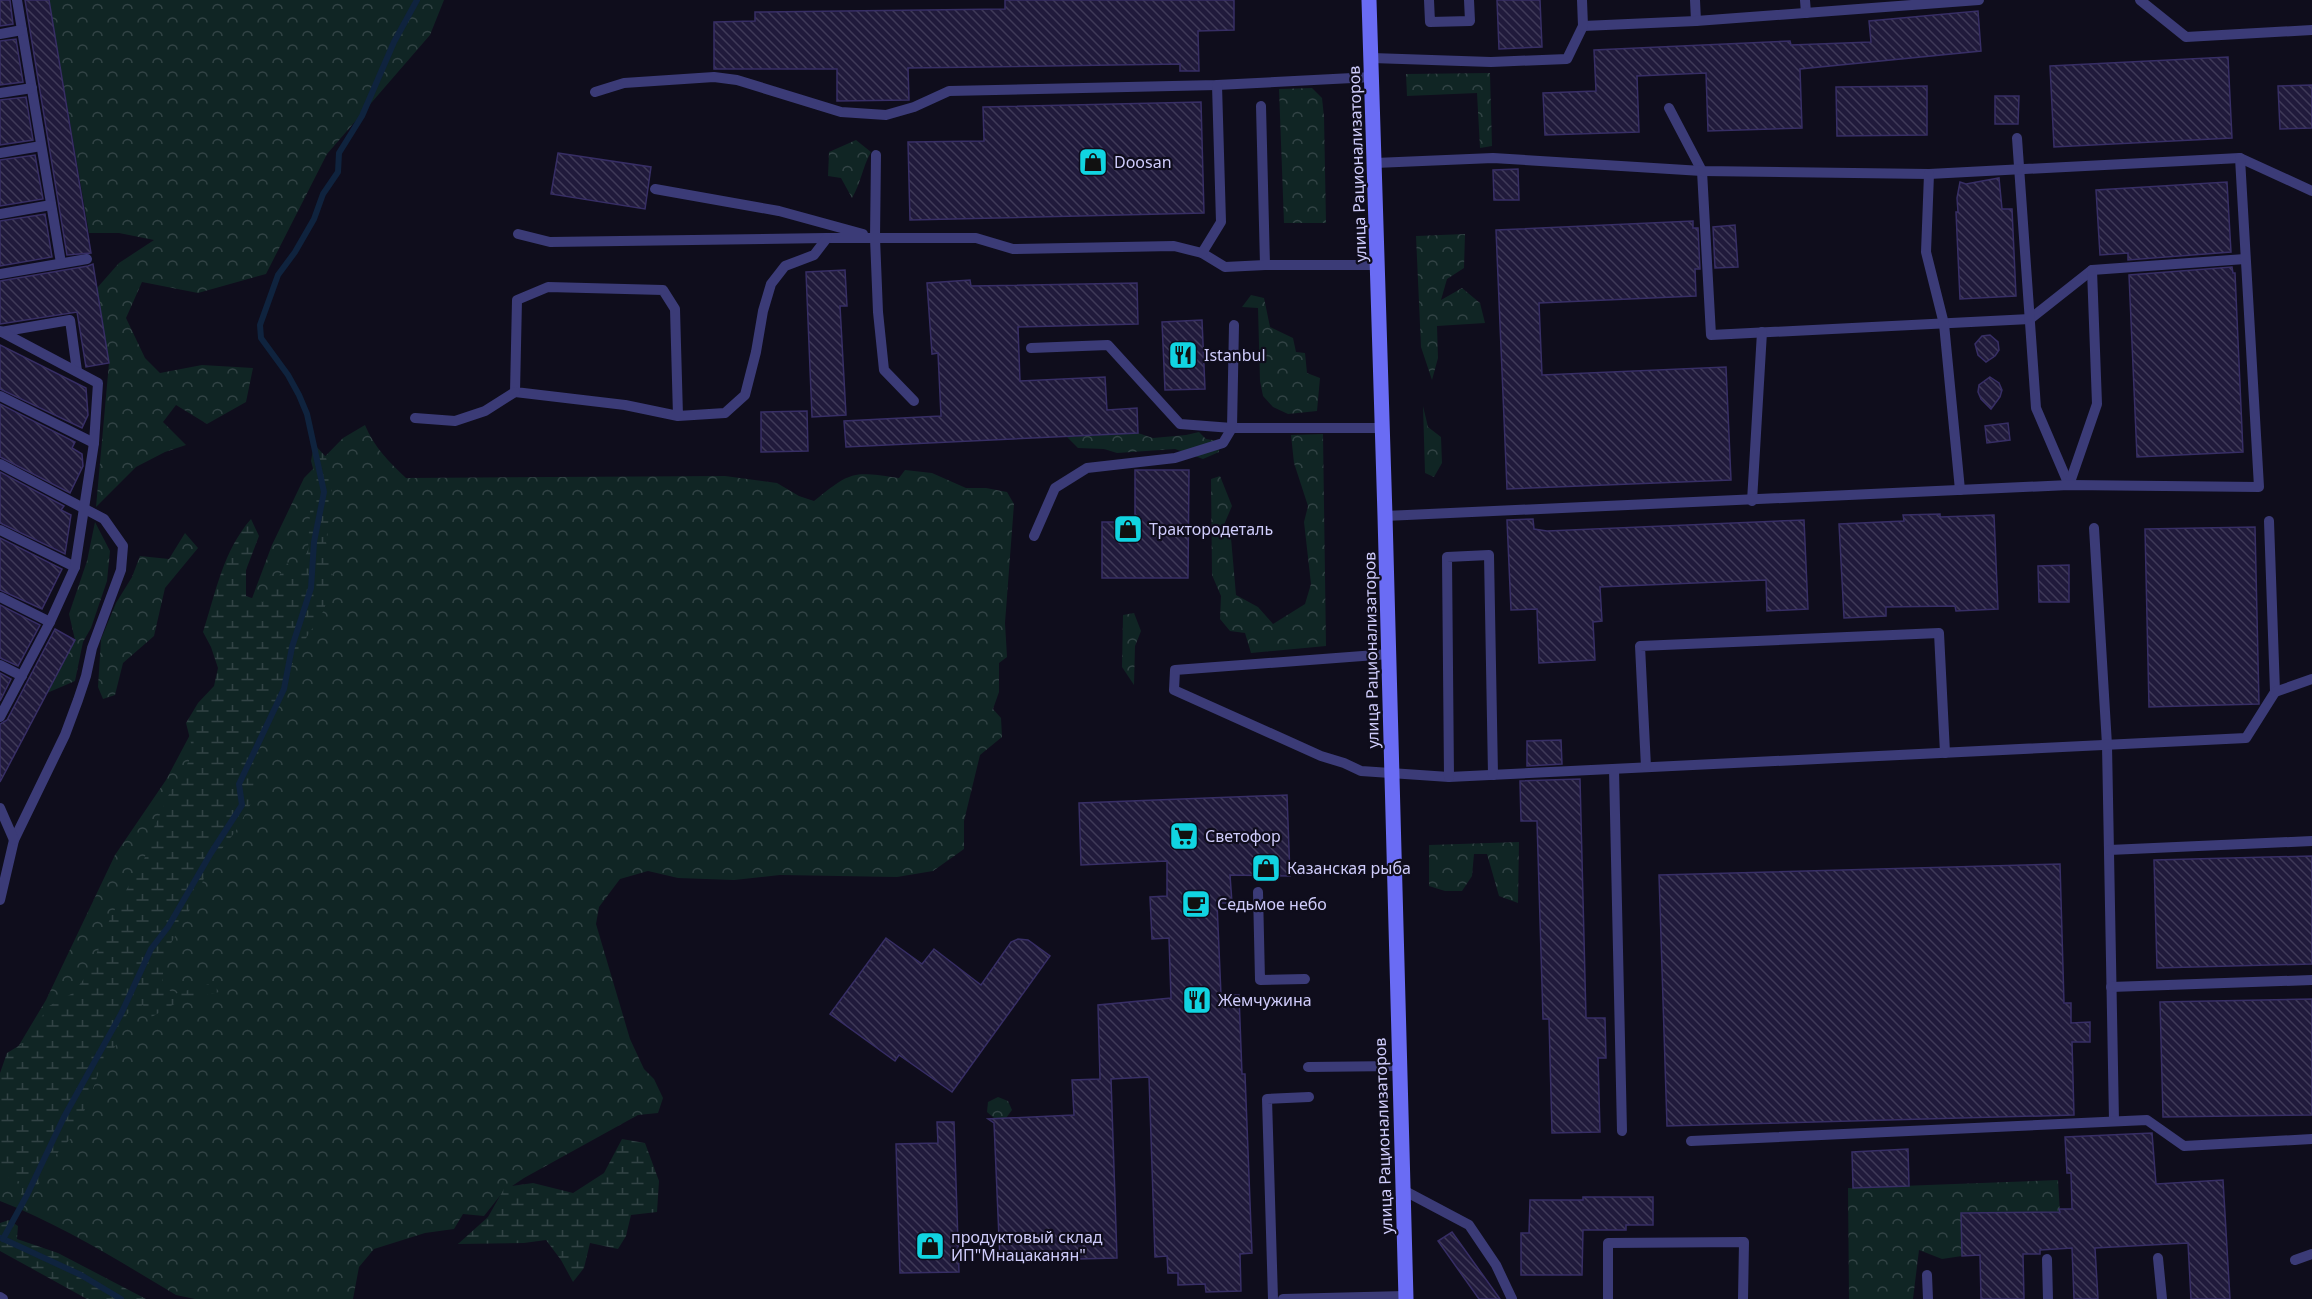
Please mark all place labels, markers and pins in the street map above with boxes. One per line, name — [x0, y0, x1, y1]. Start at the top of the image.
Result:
shop icon: Doosan — [1077, 146, 1109, 178]
place label: Doosan — [1114, 151, 1172, 173]
restaurant icon: Istanbul — [1167, 339, 1199, 371]
place label: Istanbul — [1204, 344, 1266, 366]
shop icon: Трактородеталь — [1112, 513, 1144, 545]
place label: Трактородеталь — [1149, 518, 1273, 540]
supermarket icon: Светофор — [1168, 820, 1200, 852]
place label: Светофор — [1205, 825, 1281, 847]
shop icon: Казанская рыба — [1250, 852, 1282, 884]
place label: Казанская рыба — [1287, 857, 1411, 879]
cafe icon: Седьмое небо — [1180, 888, 1212, 920]
place label: Седьмое небо — [1217, 893, 1327, 915]
restaurant icon: Жемчужина — [1181, 984, 1213, 1016]
place label: Жемчужина — [1218, 989, 1312, 1011]
place label: продуктовый склад ИП"Мнацаканян" — [951, 1226, 1103, 1266]
shop icon: продуктовый склад ИП"Мнацаканян" — [914, 1230, 946, 1262]

